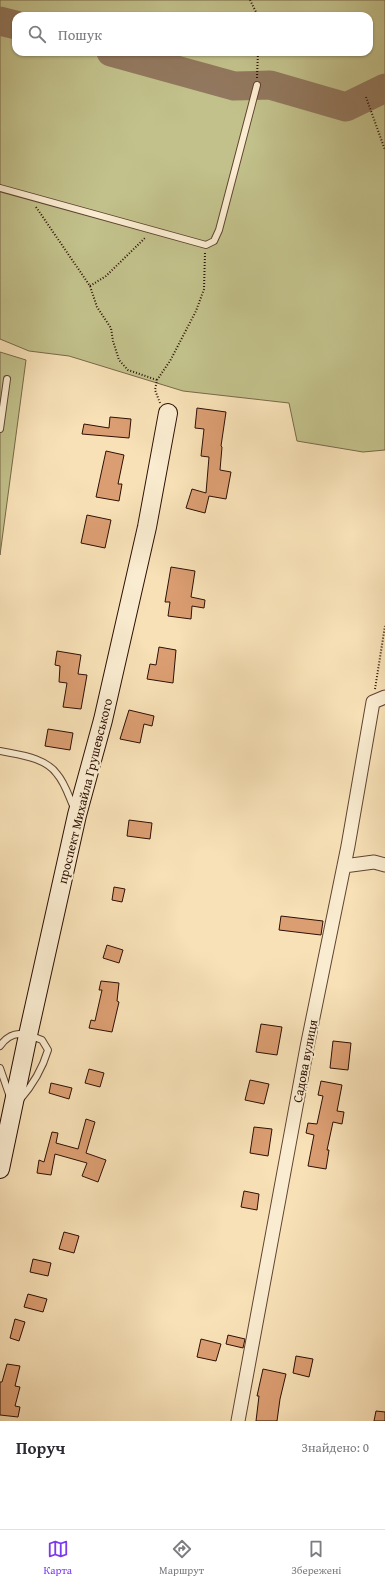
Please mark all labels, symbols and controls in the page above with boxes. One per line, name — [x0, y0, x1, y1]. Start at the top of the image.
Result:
search box — [12, 12, 373, 56]
icon: search — [26, 23, 48, 45]
text: Пошук — [58, 24, 102, 45]
street label: проспект Михайла Грушевського — [53, 696, 117, 886]
street label: Садова вулиця — [288, 1017, 322, 1104]
text: Поруч — [16, 1435, 65, 1460]
text: Знайдено: 0 — [301, 1438, 369, 1457]
tab: Карта — [44, 1538, 72, 1578]
tab: Маршрут — [159, 1538, 204, 1578]
tab: Збережені — [291, 1538, 341, 1578]

